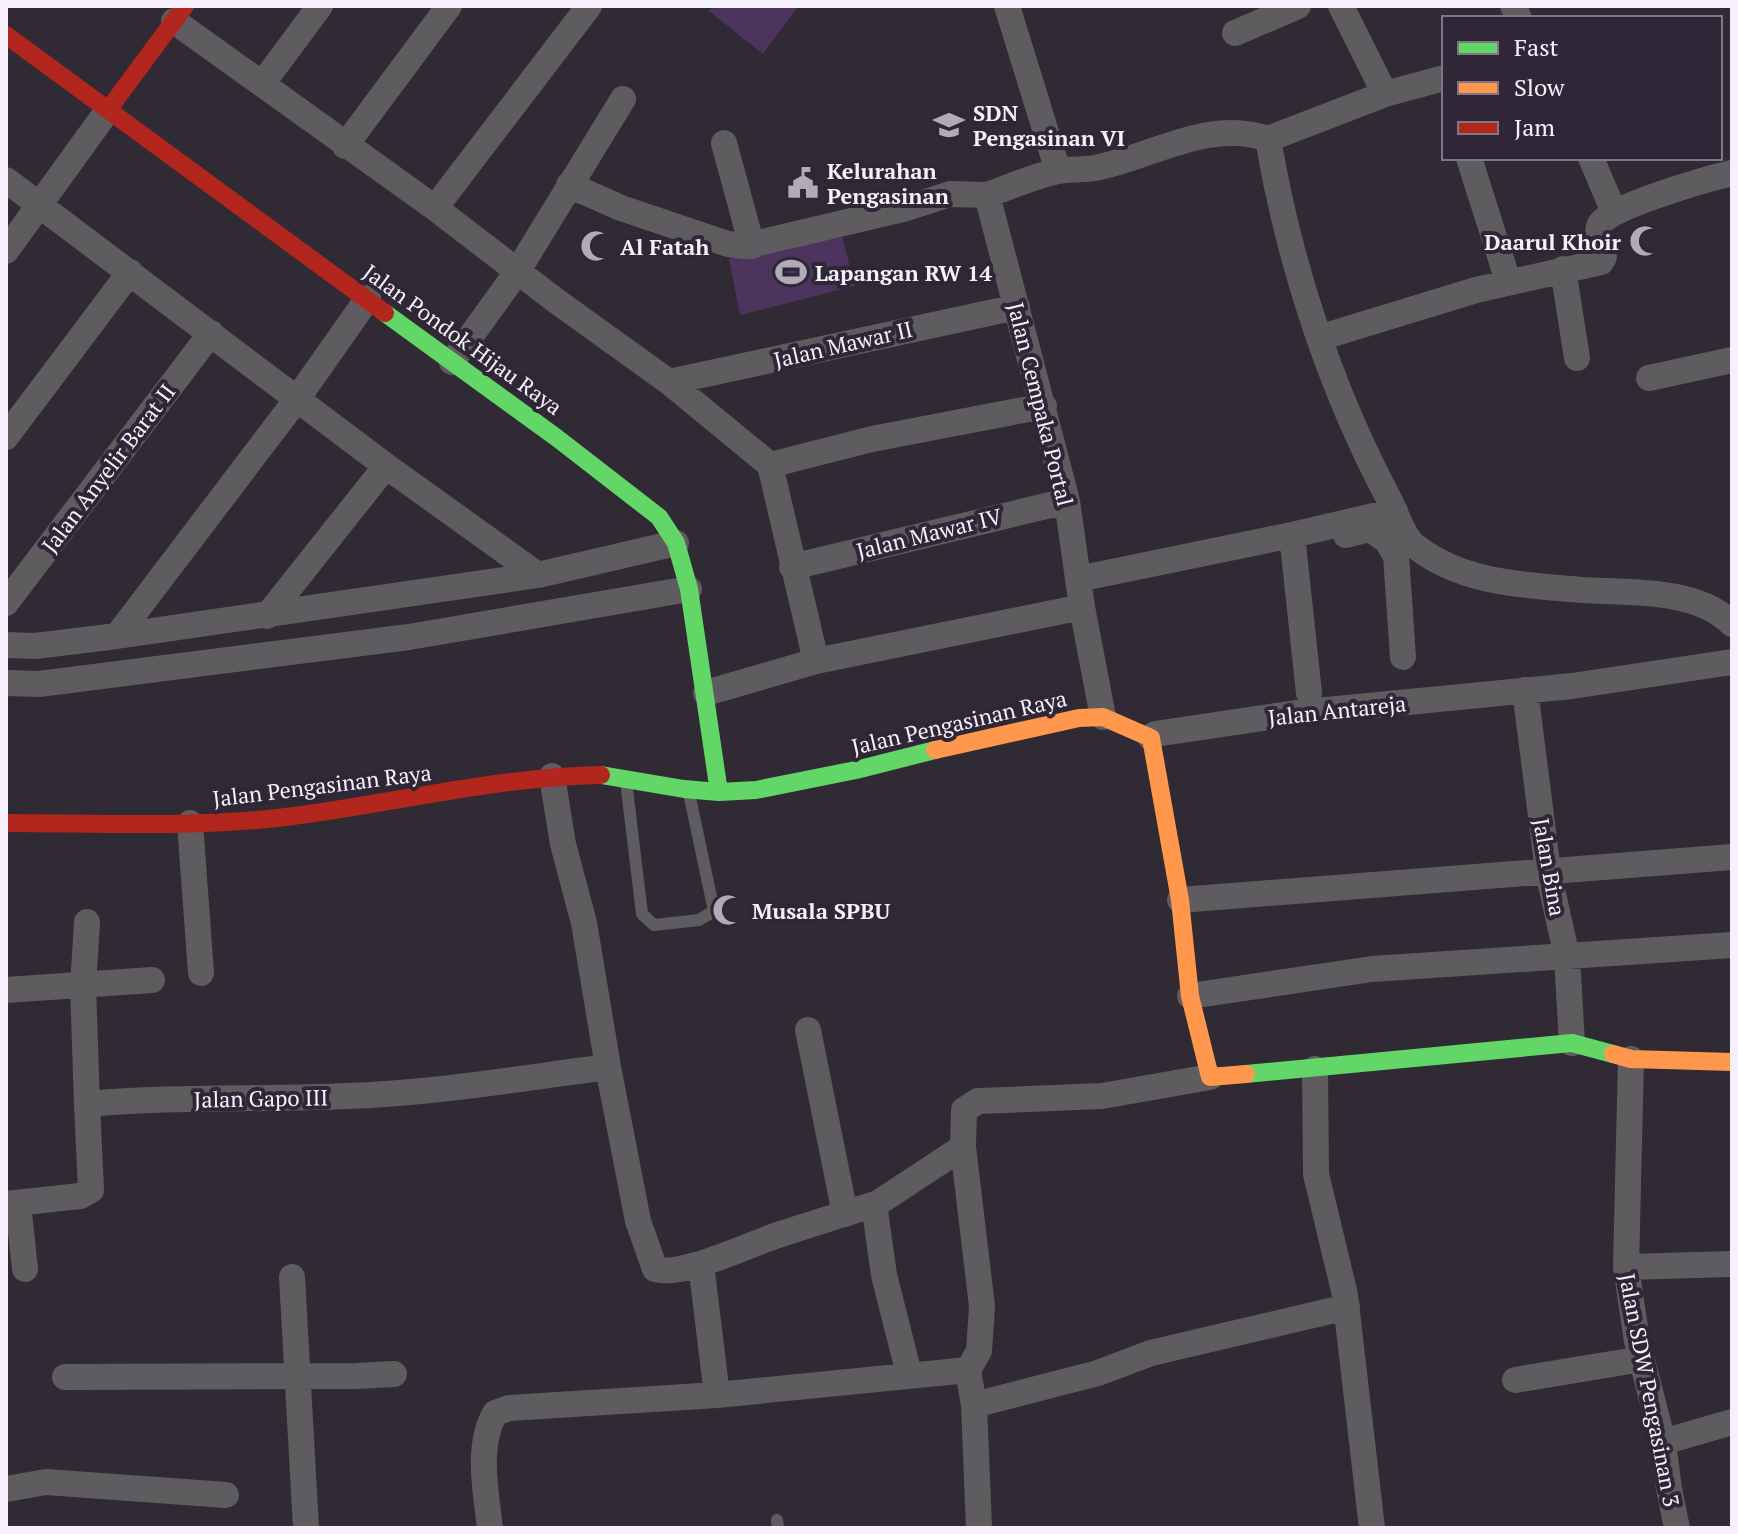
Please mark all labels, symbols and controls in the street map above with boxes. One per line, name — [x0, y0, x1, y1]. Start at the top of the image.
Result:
legend — [1442, 16, 1722, 160]
text: Fast — [1514, 31, 1559, 63]
text: Slow — [1514, 71, 1565, 103]
place label: SDN Pengasinan VI — [973, 98, 1125, 152]
school or university icon: SDN Pengasinan VI — [932, 108, 966, 142]
text: Jam — [1514, 111, 1555, 143]
place label: Kelurahan Pengasinan — [827, 156, 949, 210]
public building icon: Kelurahan Pengasinan — [786, 166, 820, 200]
mosque icon: Daarul Khoir — [1628, 224, 1662, 258]
place label: Daarul Khoir — [1484, 227, 1622, 256]
mosque icon: Al Fatah — [579, 229, 613, 263]
place label: Al Fatah — [620, 232, 709, 261]
sports icon: Lapangan RW 14 — [774, 255, 808, 289]
street label: Jalan Pondok Hijau Raya — [358, 257, 568, 421]
place label: Lapangan RW 14 — [815, 258, 993, 287]
street label: Jalan Cempaka Portal — [1002, 299, 1080, 509]
street label: Jalan Mawar II — [771, 314, 915, 374]
street label: Jalan Anyelir Barat II — [35, 378, 181, 558]
street label: Jalan Mawar IV — [853, 501, 1006, 565]
street label: Jalan Pengasinan Raya — [848, 683, 1070, 761]
street label: Jalan Antareja — [1267, 688, 1407, 732]
street label: Jalan Pengasinan Raya — [211, 757, 433, 813]
street label: Jalan Bina — [1527, 816, 1573, 918]
mosque icon: Musala SPBU — [711, 893, 745, 927]
place label: Musala SPBU — [752, 896, 890, 925]
street label: Jalan Gapo III — [194, 1082, 328, 1114]
street label: Jalan SDW Pengasinan 3 — [1613, 1271, 1687, 1509]

